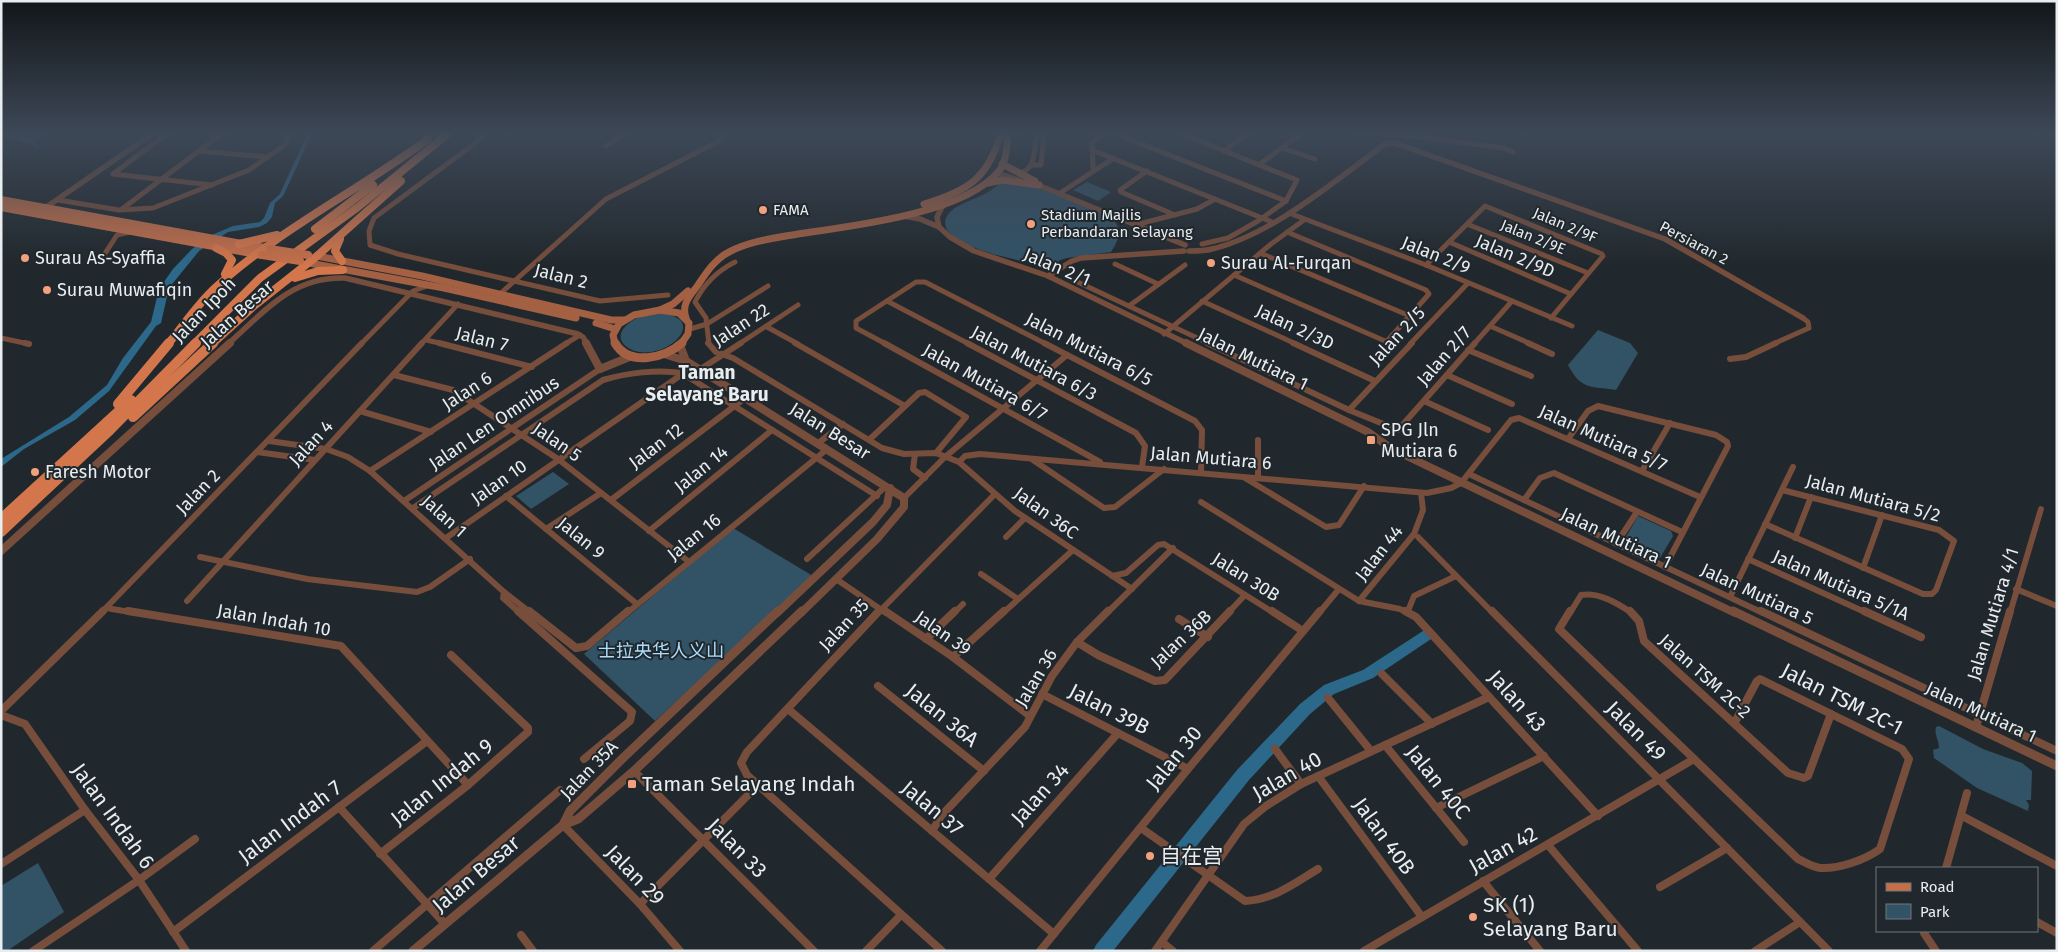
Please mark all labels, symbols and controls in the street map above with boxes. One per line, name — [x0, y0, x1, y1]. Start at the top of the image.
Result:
place label: FAMA — [773, 201, 809, 219]
street label: Jalan 2/9F — [1530, 203, 1600, 247]
marker: FAMA — [757, 204, 769, 216]
place label: Stadium Majlis Perbandaran Selayang — [1041, 206, 1193, 241]
street label: Jalan 2/9E — [1498, 216, 1568, 258]
street label: Persiaran 2 — [1657, 217, 1731, 269]
marker: Stadium Majlis Perbandaran Selayang — [1025, 218, 1037, 230]
street label: Jalan 2/9D — [1472, 229, 1558, 283]
street label: Jalan 2/9 — [1398, 231, 1474, 279]
street label: Jalan 2/1 — [1020, 243, 1094, 291]
place label: Surau As-Syaffia — [35, 247, 166, 269]
marker: Surau As-Syaffia — [19, 252, 31, 264]
place label: Surau Al-Furqan — [1221, 252, 1351, 274]
marker: Surau Al-Furqan — [1205, 257, 1217, 269]
street label: Jalan 2 — [532, 259, 590, 293]
street label: Jalan Ipoh — [167, 273, 241, 347]
street label: Jalan Besar — [196, 275, 278, 353]
place label: Surau Muwafiqin — [57, 279, 192, 301]
marker: Surau Muwafiqin — [41, 284, 53, 296]
street label: Jalan 22 — [708, 299, 774, 351]
street label: Jalan 2/3D — [1252, 299, 1338, 355]
street label: Jalan 2/5 — [1364, 302, 1430, 370]
street label: Jalan Mutiara 6/5 — [1022, 308, 1156, 390]
street label: Jalan Mutiara 6/3 — [967, 321, 1101, 405]
street label: Jalan 7 — [453, 322, 511, 356]
street label: Jalan 2/7 — [1412, 322, 1476, 390]
street label: Jalan Mutiara 1 — [1194, 323, 1312, 395]
street label: Jalan Mutiara 6/7 — [919, 339, 1051, 425]
district label: Taman Selayang Baru — [645, 361, 769, 406]
street label: Jalan 6 — [438, 367, 496, 415]
street label: Jalan Len Omnibus — [425, 371, 563, 475]
street label: Jalan Besar — [786, 398, 875, 464]
street label: Jalan Mutiara 5/7 — [1535, 400, 1671, 476]
street label: Jalan 4 — [284, 415, 338, 471]
street label: Jalan 5 — [528, 417, 586, 467]
street label: Jalan 12 — [625, 418, 687, 473]
place label: SPG Jln Mutiara 6 — [1381, 419, 1457, 462]
marker: SPG Jln Mutiara 6 — [1365, 434, 1377, 446]
street label: Jalan 14 — [670, 440, 733, 497]
street label: Jalan Mutiara 6 — [1149, 442, 1273, 474]
street label: Jalan 10 — [467, 455, 531, 509]
place label: Faresh Motor — [45, 461, 151, 483]
street label: Jalan 2 — [171, 465, 225, 519]
marker: Faresh Motor — [29, 466, 41, 478]
street label: Jalan Mutiara 5/2 — [1803, 469, 1943, 527]
street label: Jalan 36C — [1010, 482, 1082, 544]
street label: Jalan 1 — [417, 490, 471, 542]
street label: Jalan Mutiara 1 — [1557, 503, 1675, 573]
street label: Jalan 16 — [663, 509, 725, 565]
street label: Jalan 9 — [553, 512, 609, 564]
street label: Jalan 44 — [1350, 520, 1408, 585]
street label: Jalan Mutiara 5/1A — [1769, 545, 1913, 625]
street label: Jalan Mutiara 4/1 — [1962, 545, 2024, 683]
street label: Jalan 30B — [1208, 548, 1284, 606]
street label: Jalan Mutiara 5 — [1697, 558, 1817, 630]
street label: Jalan 35 — [814, 594, 874, 656]
street label: Jalan Indah 10 — [215, 599, 333, 641]
street label: Jalan 36B — [1146, 605, 1216, 673]
street label: Jalan 39 — [911, 606, 975, 660]
street label: Jalan TSM 2C-2 — [1655, 629, 1755, 723]
park label: 士拉央华人义山 — [598, 640, 724, 662]
street label: Jalan 36 — [1010, 645, 1062, 711]
street label: Jalan TSM 2C-1 — [1777, 657, 1907, 741]
street label: Jalan 43 — [1482, 665, 1552, 737]
street label: Jalan Mutiara 1 — [1922, 677, 2040, 747]
street label: Jalan 36A — [900, 678, 984, 752]
street label: Jalan 39B — [1064, 678, 1154, 740]
street label: Jalan 49 — [1600, 695, 1672, 767]
street label: Jalan 30 — [1140, 721, 1208, 795]
street label: Jalan Indah 9 — [386, 733, 498, 831]
street label: Jalan 35A — [555, 735, 623, 804]
street label: Jalan 40C — [1400, 740, 1476, 824]
street label: Jalan 40 — [1248, 746, 1326, 806]
street label: Jalan Indah 6 — [66, 758, 160, 874]
street label: Jalan 34 — [1005, 758, 1075, 830]
place label: Taman Selayang Indah — [642, 771, 856, 797]
street label: Jalan Indah 7 — [233, 775, 347, 869]
street label: Jalan 37 — [896, 775, 968, 841]
marker: Taman Selayang Indah — [626, 778, 638, 790]
street label: Jalan 40B — [1347, 793, 1421, 879]
street label: Jalan 33 — [702, 813, 772, 883]
street label: Jalan 42 — [1464, 821, 1542, 879]
street label: Jalan Besar — [427, 830, 525, 918]
street label: Jalan 29 — [600, 839, 670, 911]
place label: 自在宫 — [1160, 843, 1223, 869]
marker: 自在宫 — [1144, 850, 1156, 862]
legend — [1876, 867, 2038, 932]
text: Road — [1920, 878, 1955, 896]
place label: SK (1) Selayang Baru — [1483, 892, 1618, 942]
text: Park — [1920, 903, 1950, 921]
marker: SK (1) Selayang Baru — [1467, 911, 1479, 923]

